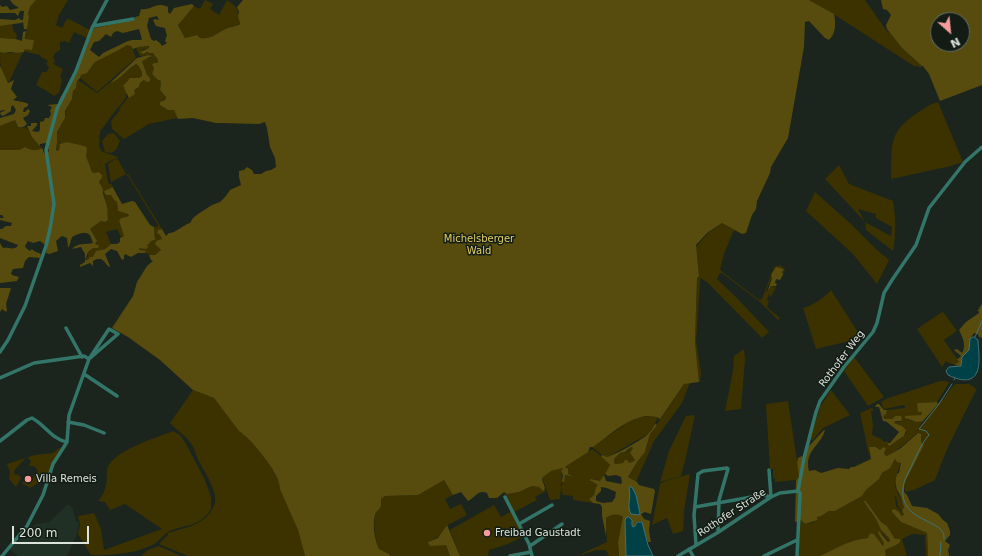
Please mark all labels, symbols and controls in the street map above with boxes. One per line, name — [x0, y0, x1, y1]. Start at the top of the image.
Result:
north arrow — [930, 12, 970, 52]
text: N — [948, 34, 962, 50]
park label: Michelsberger Wald — [444, 233, 514, 256]
street label: Rothofer Weg — [817, 328, 867, 390]
place label: Villa Remeis — [36, 473, 97, 485]
marker: Villa Remeis — [23, 474, 33, 484]
street label: Rothofer Straße — [696, 486, 768, 540]
scale bar — [14, 518, 91, 544]
text: 200 m — [19, 526, 57, 540]
place label: Freibad Gaustadt — [495, 527, 581, 539]
marker: Freibad Gaustadt — [482, 528, 492, 538]

